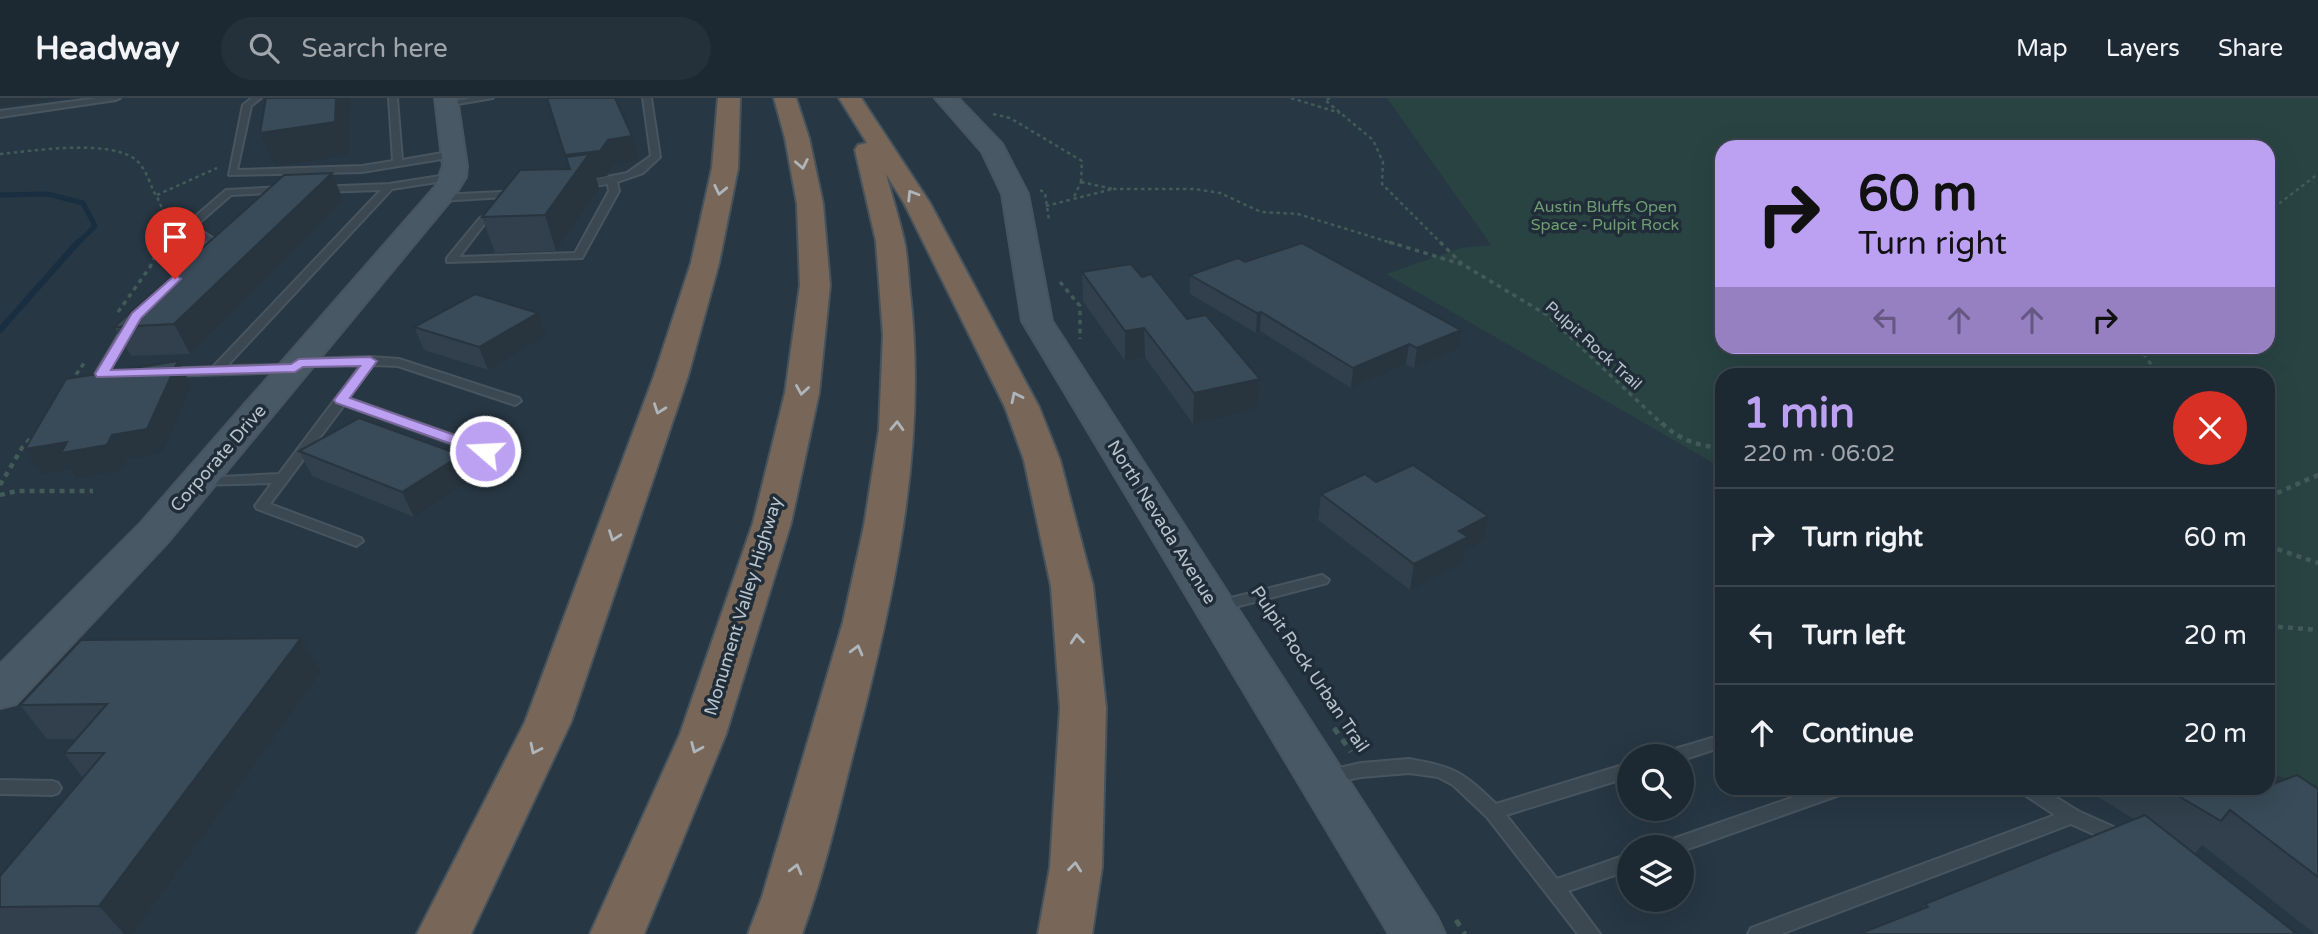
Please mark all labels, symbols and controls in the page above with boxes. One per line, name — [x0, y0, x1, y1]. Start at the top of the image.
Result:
search box — [221, 17, 711, 80]
text: Headway — [35, 29, 179, 68]
icon: search — [245, 29, 283, 67]
text: Search here — [301, 33, 448, 64]
text: Map — [2016, 34, 2068, 63]
text: Layers — [2106, 34, 2180, 63]
text: Share — [2218, 34, 2283, 63]
one-way arrow — [794, 158, 809, 170]
text: 60 m — [1858, 165, 1977, 224]
icon: right — [1743, 168, 1834, 259]
one-way arrow — [714, 184, 728, 196]
one-way arrow — [907, 190, 920, 203]
park label: Austin Bluffs Open Space - Pulpit Rock — [1531, 197, 1679, 235]
pin — [145, 207, 205, 279]
icon: arrive — [156, 218, 194, 256]
text: Turn right — [1858, 225, 2007, 263]
street label: Pulpit Rock Trail — [1541, 297, 1646, 394]
icon: left — [1867, 301, 1905, 339]
icon: ahead — [1940, 301, 1978, 339]
icon: ahead — [2013, 301, 2051, 339]
icon: right — [2086, 301, 2124, 339]
one-way arrow — [795, 384, 810, 396]
text: 1 min — [1743, 388, 1855, 439]
button: close — [2173, 391, 2247, 465]
one-way arrow — [1011, 392, 1025, 404]
street label: Corporate Drive — [165, 400, 271, 516]
one-way arrow — [653, 403, 667, 415]
position arrow — [448, 414, 522, 488]
one-way arrow — [889, 421, 904, 432]
street label: North Nevada Avenue — [1103, 436, 1221, 608]
text: 220 m · 06:02 — [1743, 440, 1895, 468]
street label: Monument Valley Highway — [699, 494, 787, 718]
icon: right — [1743, 518, 1781, 556]
text: Turn right — [1802, 522, 1923, 553]
text: 60 m — [2184, 522, 2247, 553]
one-way arrow — [608, 529, 622, 541]
street label: Pulpit Rock Urban Trail — [1246, 582, 1374, 756]
icon: left — [1743, 616, 1781, 654]
text: Turn left — [1802, 620, 1905, 651]
text: 20 m — [2184, 620, 2247, 651]
one-way arrow — [1070, 634, 1085, 645]
one-way arrow — [849, 644, 863, 656]
icon: ahead — [1743, 714, 1781, 752]
text: Continue — [1802, 718, 1914, 749]
text: 20 m — [2184, 718, 2247, 749]
one-way arrow — [529, 742, 543, 754]
one-way arrow — [691, 742, 705, 754]
map controls — [1617, 744, 1694, 912]
button: search — [1617, 744, 1694, 821]
button: layers — [1617, 835, 1694, 912]
one-way arrow — [1068, 861, 1083, 872]
one-way arrow — [788, 864, 803, 876]

